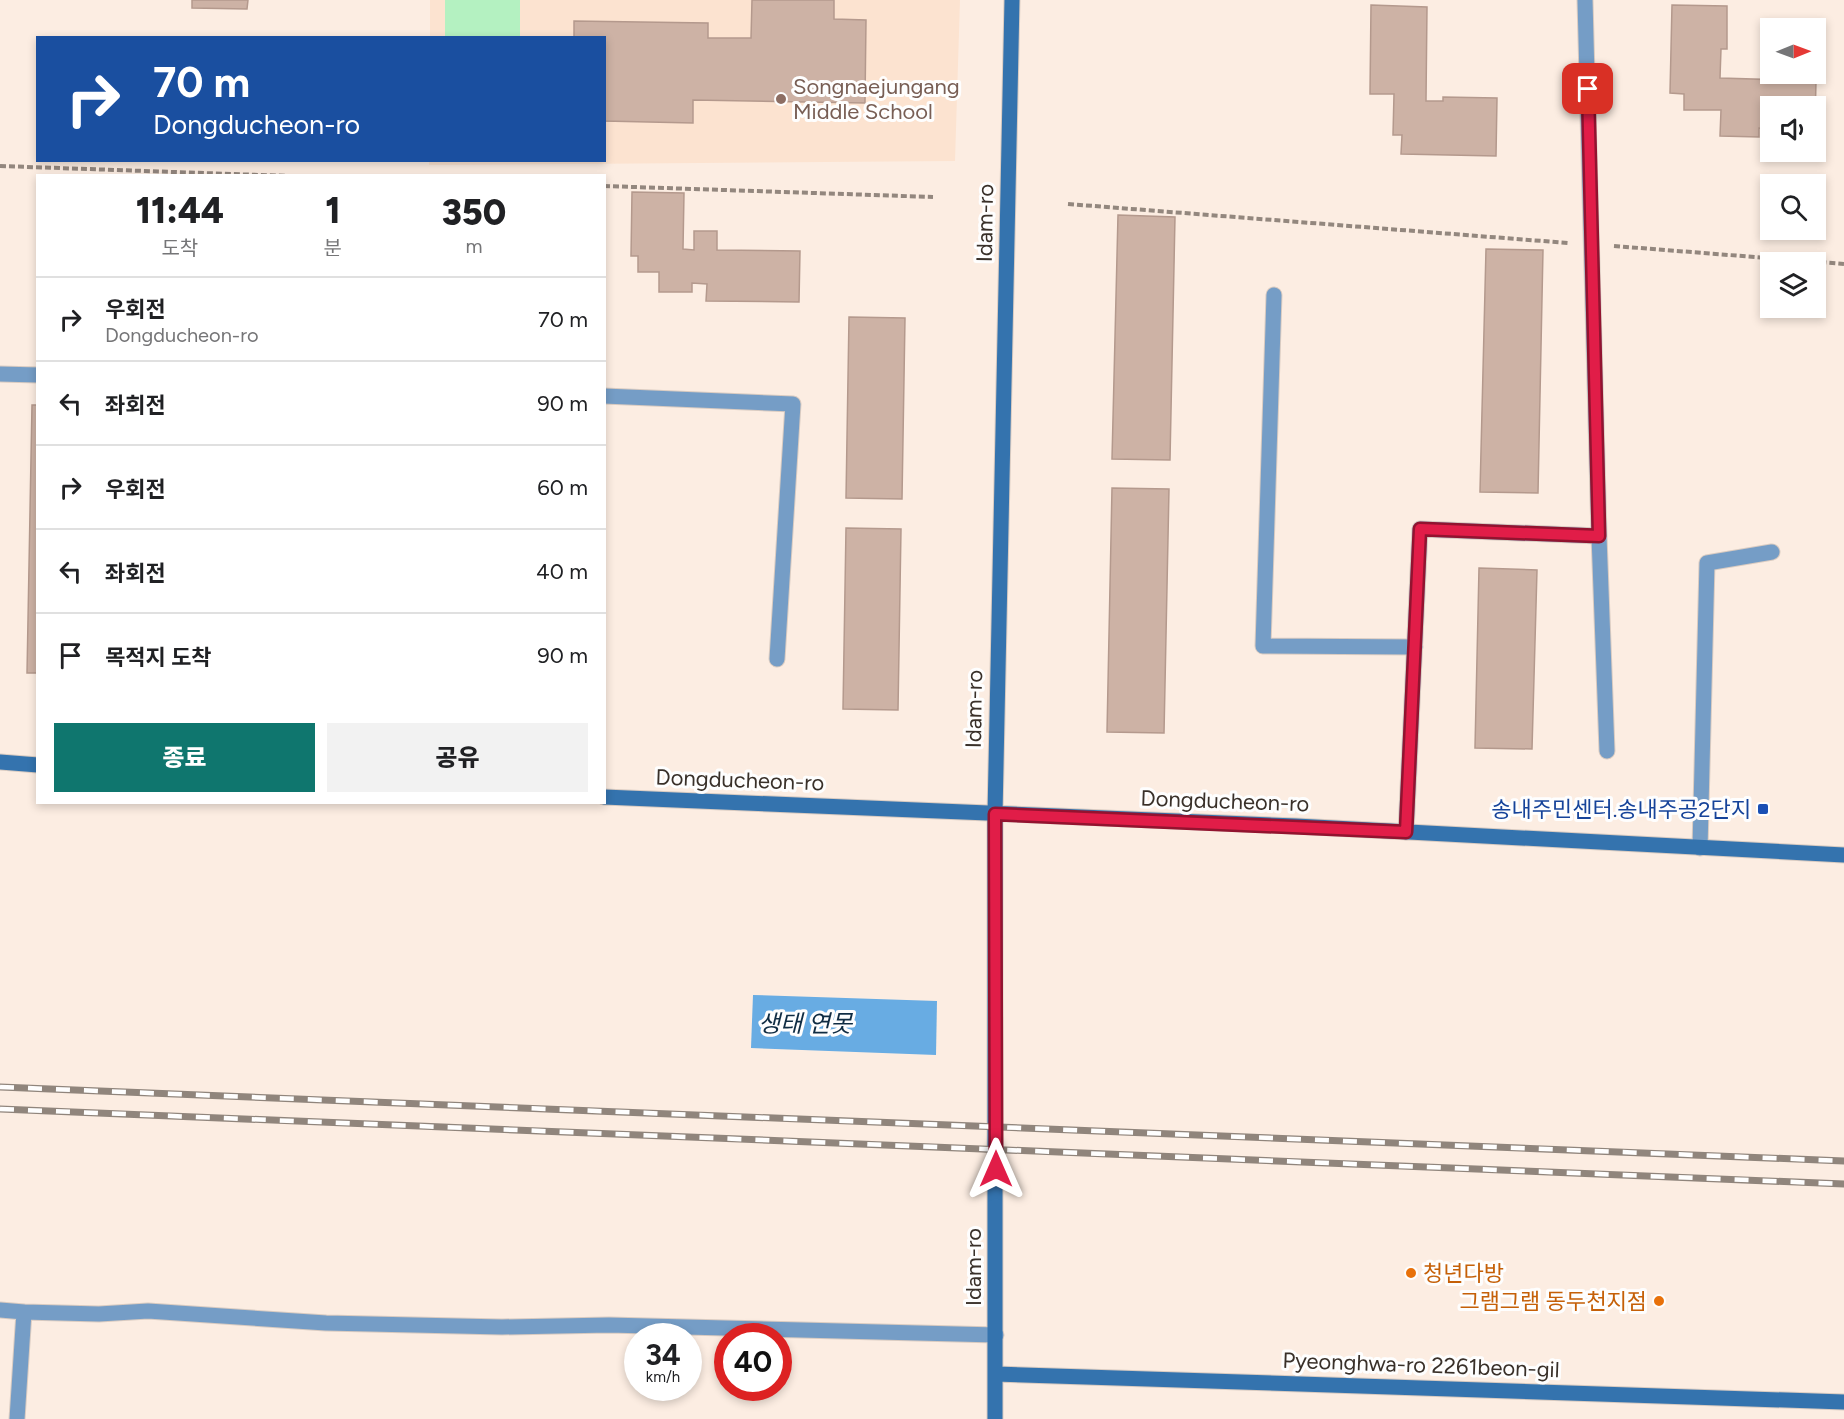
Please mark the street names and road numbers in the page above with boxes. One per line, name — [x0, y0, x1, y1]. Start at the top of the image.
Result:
street label: Idam-ro — [971, 184, 999, 262]
street label: Idam-ro — [960, 670, 988, 748]
street label: Dongducheon-ro — [655, 764, 825, 796]
street label: Dongducheon-ro — [1140, 785, 1310, 817]
street label: Idam-ro — [960, 1228, 987, 1306]
street label: Pyeonghwa-ro 2261beon-gil — [1282, 1347, 1560, 1383]

